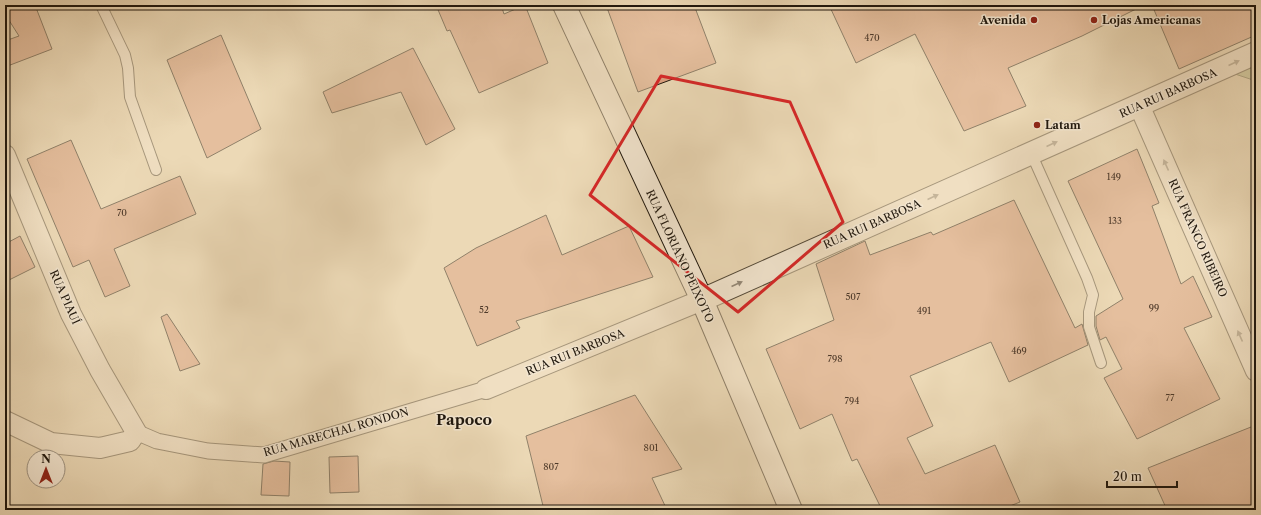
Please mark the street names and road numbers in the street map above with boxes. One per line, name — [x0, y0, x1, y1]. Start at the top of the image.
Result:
street label: RUA RUI BARBOSA — [1117, 65, 1220, 121]
street label: RUA FRANCO RIBEIRO — [1166, 177, 1230, 299]
street label: RUA FLORIANO PEIXOTO — [643, 187, 717, 325]
street label: RUA RUI BARBOSA — [821, 196, 924, 252]
street label: RUA PIAUÍ — [47, 267, 83, 327]
street label: RUA RUI BARBOSA — [524, 325, 627, 378]
street label: RUA MARECHAL RONDON — [262, 405, 410, 459]

